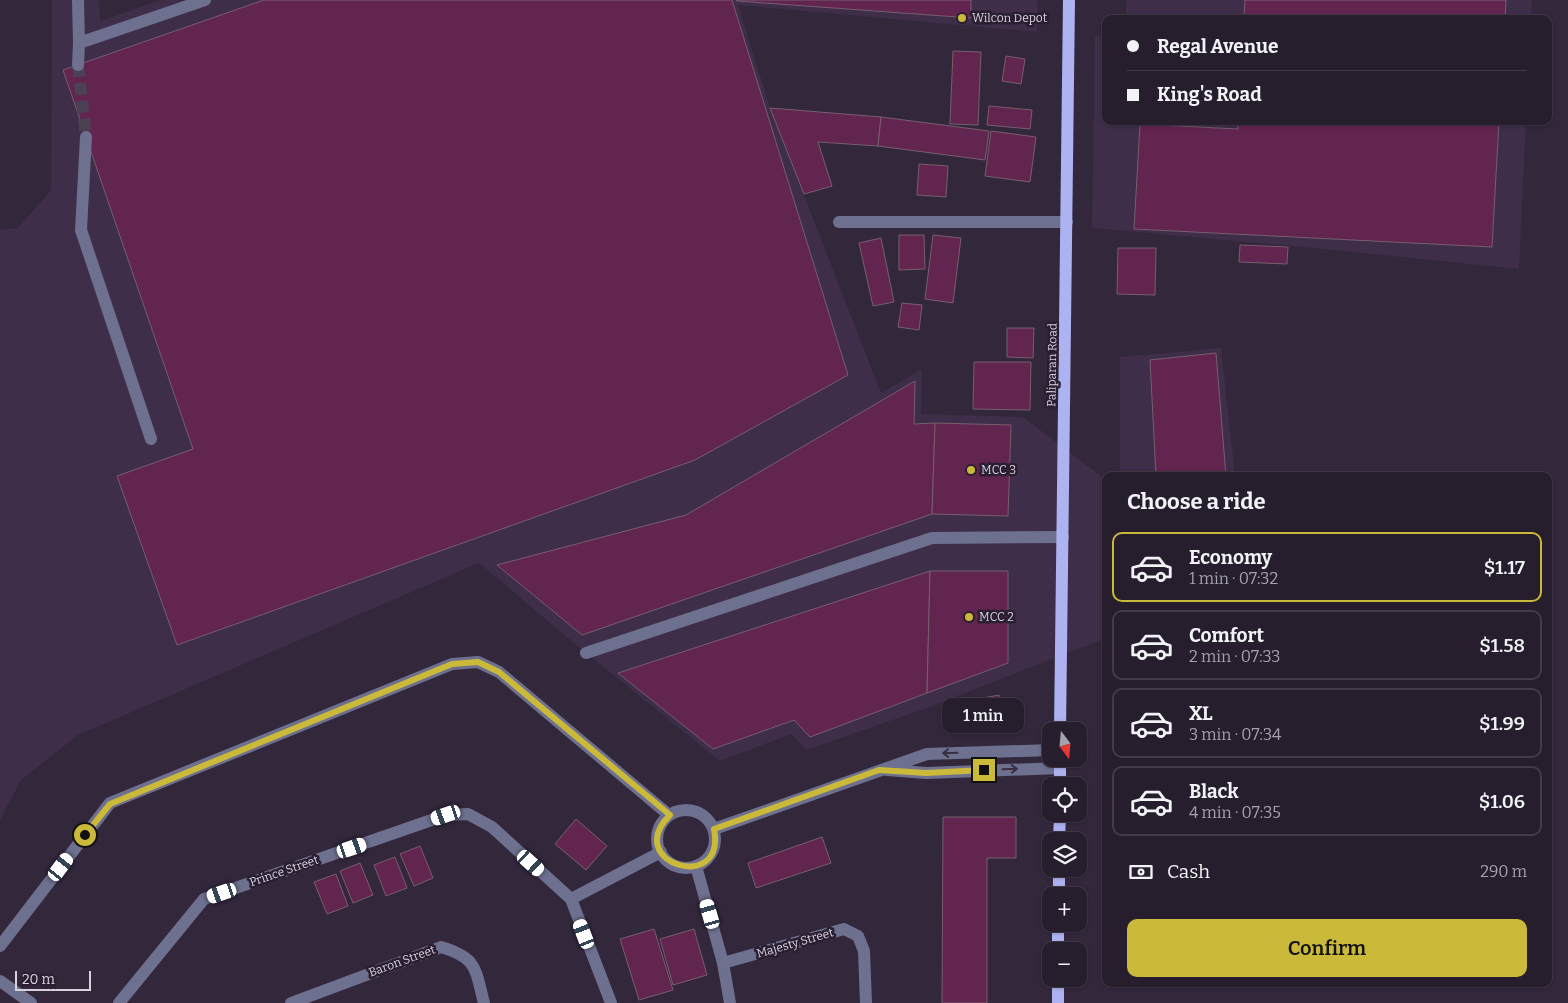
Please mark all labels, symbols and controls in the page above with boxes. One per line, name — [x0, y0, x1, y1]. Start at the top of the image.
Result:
place label: Wilcon Depot — [972, 11, 1048, 25]
marker: Wilcon Depot — [956, 12, 968, 24]
text: Regal Avenue — [1157, 35, 1278, 58]
text: King's Road — [1157, 83, 1262, 106]
street label: Paliparan Road — [1044, 323, 1060, 407]
place label: MCC 3 — [981, 463, 1016, 477]
marker: MCC 3 — [965, 464, 977, 476]
text: Choose a ride — [1127, 488, 1266, 515]
icon: car — [1129, 545, 1174, 590]
text: Economy — [1189, 546, 1272, 569]
text: $1.17 — [1484, 556, 1525, 579]
text: 1 min · 07:32 — [1189, 569, 1278, 588]
place label: MCC 2 — [979, 610, 1014, 624]
marker: MCC 2 — [963, 611, 975, 623]
icon: car — [1129, 623, 1174, 668]
text: Comfort — [1189, 624, 1264, 647]
text: $1.58 — [1479, 634, 1525, 657]
text: 2 min · 07:33 — [1189, 647, 1280, 666]
callout: 1 min — [943, 698, 1025, 732]
icon: car — [1129, 701, 1174, 746]
text: XL — [1189, 702, 1213, 725]
text: 1 min — [963, 706, 1003, 725]
text: $1.99 — [1479, 712, 1525, 735]
north arrow — [1042, 722, 1088, 768]
map controls — [1042, 722, 1087, 987]
text: 3 min · 07:34 — [1189, 725, 1281, 744]
one-way arrow — [942, 749, 958, 758]
route end — [973, 759, 995, 781]
one-way arrow — [1002, 765, 1018, 774]
button: locate — [1042, 777, 1087, 822]
icon: car — [1129, 779, 1174, 824]
text: Black — [1189, 780, 1239, 803]
text: $1.06 — [1479, 790, 1525, 813]
car — [429, 803, 462, 827]
text: 4 min · 07:35 — [1189, 803, 1281, 822]
route start — [74, 824, 96, 846]
button: layers — [1042, 832, 1087, 877]
car — [335, 836, 368, 860]
car — [514, 847, 547, 879]
car — [45, 851, 76, 883]
street label: Prince Street — [248, 852, 321, 889]
icon: cash — [1127, 858, 1155, 886]
text: Cash — [1167, 860, 1210, 883]
text: 290 m — [1480, 862, 1527, 881]
car — [205, 881, 238, 905]
button: + — [1042, 887, 1087, 932]
car — [698, 898, 721, 930]
car — [571, 917, 596, 951]
button: Confirm — [1127, 919, 1527, 977]
street label: Majesty Street — [755, 925, 836, 961]
street label: Baron Street — [367, 942, 438, 980]
button: − — [1042, 942, 1087, 987]
scale bar — [15, 968, 91, 991]
text: 20 m — [22, 971, 55, 988]

